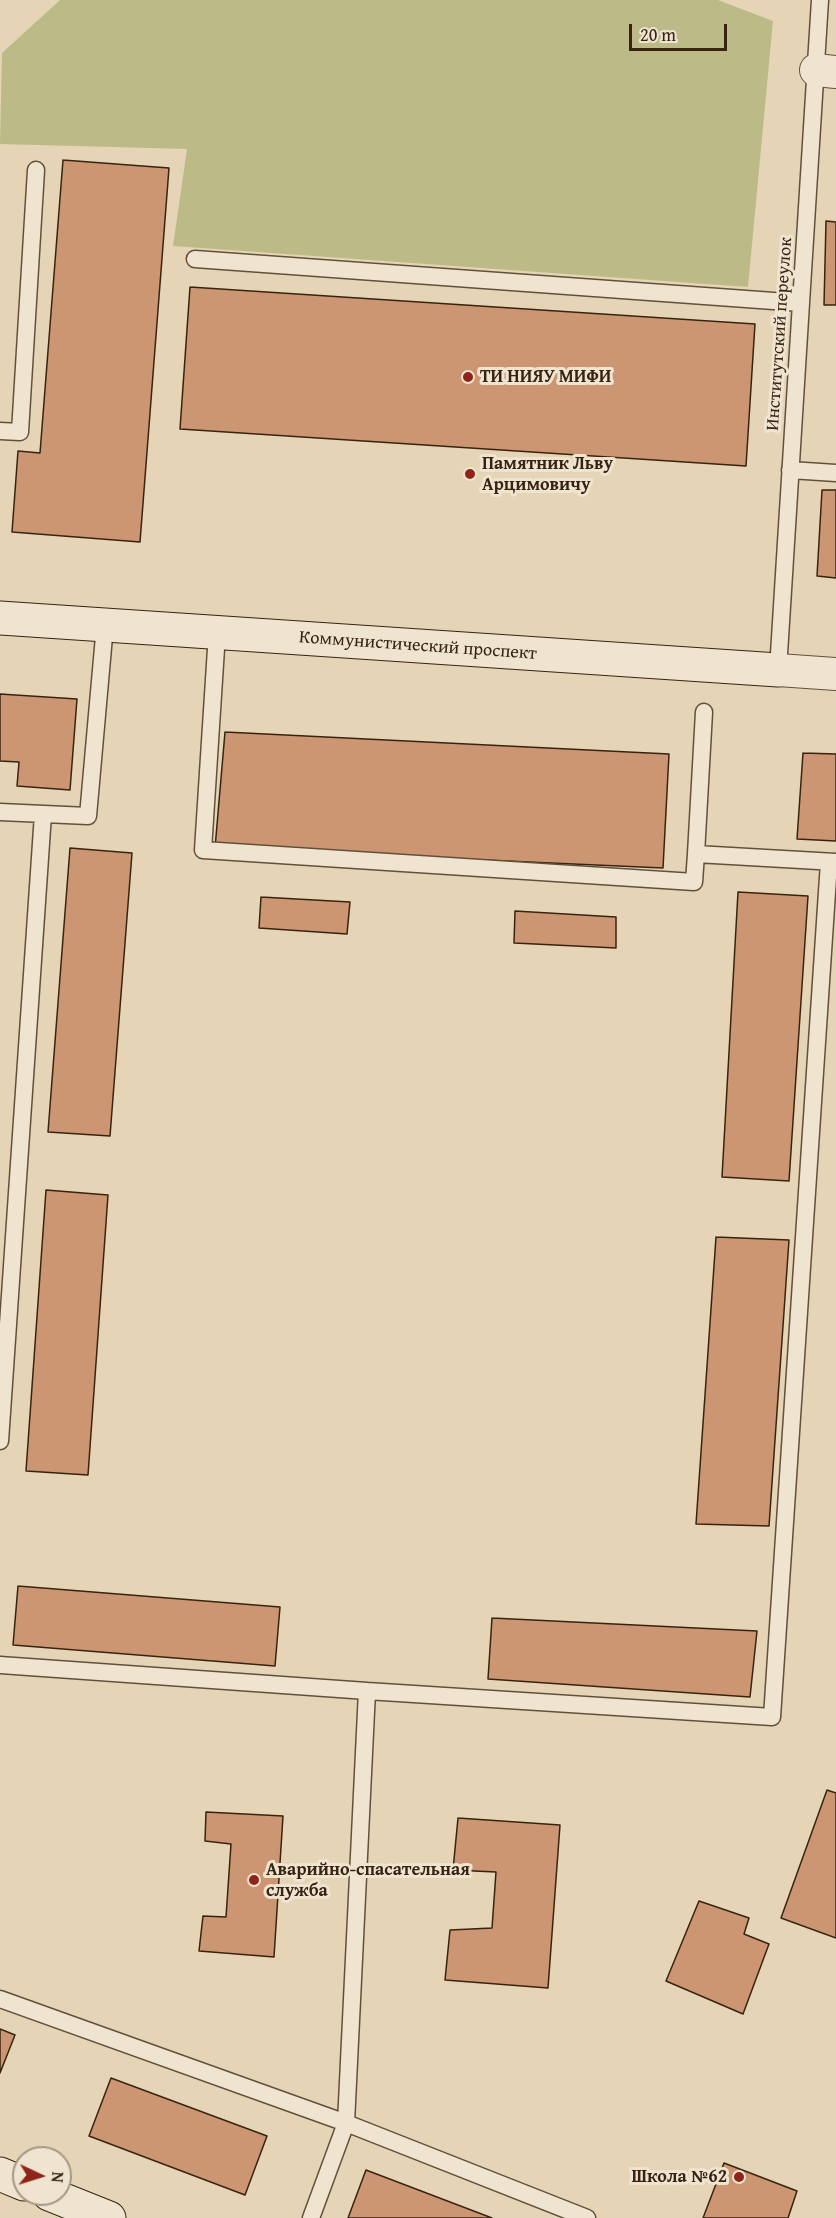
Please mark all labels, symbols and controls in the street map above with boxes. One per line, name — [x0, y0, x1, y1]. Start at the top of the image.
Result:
scale bar — [632, 12, 730, 50]
text: 20 m — [640, 21, 676, 48]
street label: Институтский переулок — [762, 237, 798, 431]
place label: ТИ НИЯУ МИФИ — [480, 366, 611, 388]
marker: ТИ НИЯУ МИФИ — [461, 370, 475, 384]
place label: Памятник Льву Арцимовичу — [482, 453, 613, 496]
marker: Памятник Льву Арцимовичу — [463, 467, 477, 481]
street label: Коммунистический проспект — [298, 627, 538, 665]
place label: Аварийно-спасательная служба — [266, 1859, 470, 1902]
marker: Аварийно-спасательная служба — [247, 1873, 261, 1887]
north arrow — [12, 2146, 72, 2206]
place label: Школа №62 — [631, 2166, 727, 2188]
marker: Школа №62 — [732, 2170, 746, 2184]
text: N — [46, 2171, 70, 2183]

